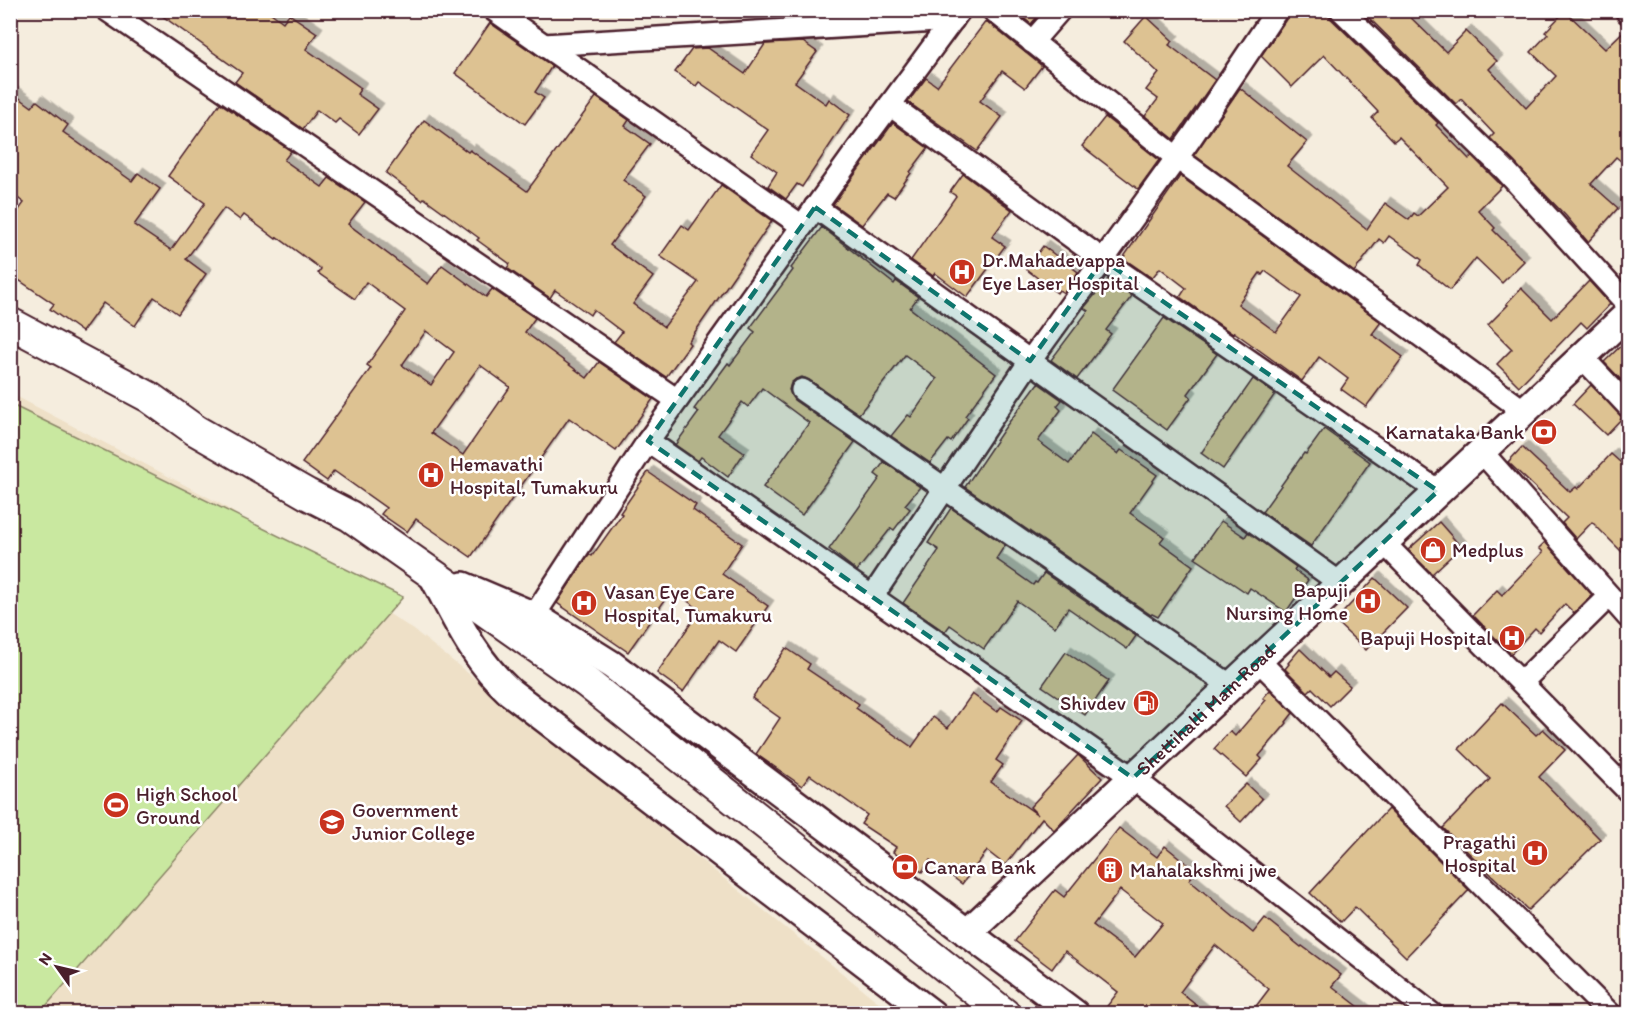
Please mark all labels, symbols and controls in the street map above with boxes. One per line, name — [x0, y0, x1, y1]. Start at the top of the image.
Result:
place label: Dr.Mahadevappa Eye Laser Hospital — [982, 248, 1139, 295]
hospital icon: Dr.Mahadevappa Eye Laser Hospital — [947, 257, 977, 287]
bank icon: Karnataka Bank — [1529, 417, 1559, 447]
place label: Karnataka Bank — [1385, 420, 1525, 444]
place label: Hemavathi Hospital, Tumakuru — [450, 452, 618, 499]
hospital icon: Hemavathi Hospital, Tumakuru — [416, 460, 446, 490]
shop icon: Medplus — [1418, 535, 1448, 565]
place label: Medplus — [1452, 538, 1524, 562]
place label: Bapuji Nursing Home — [1226, 578, 1348, 625]
place label: Vasan Eye Care Hospital, Tumakuru — [604, 580, 772, 627]
hospital icon: Bapuji Nursing Home — [1353, 586, 1383, 616]
hospital icon: Vasan Eye Care Hospital, Tumakuru — [569, 588, 599, 618]
hospital icon: Bapuji Hospital — [1497, 623, 1527, 653]
place label: Bapuji Hospital — [1360, 626, 1492, 650]
street label: Shettihalli Main Road — [1131, 639, 1280, 780]
fuel station icon: Shivdev — [1131, 688, 1161, 718]
place label: Shivdev — [1060, 691, 1126, 715]
place label: High School Ground — [136, 782, 238, 829]
sports icon: High School Ground — [101, 790, 131, 820]
place label: Government Junior College — [352, 798, 475, 845]
school or university icon: Government Junior College — [317, 807, 347, 837]
place label: Pragathi Hospital — [1443, 830, 1516, 877]
hospital icon: Pragathi Hospital — [1520, 838, 1550, 868]
bank icon: Canara Bank — [890, 852, 920, 882]
place label: Canara Bank — [924, 855, 1037, 879]
building icon: Mahalakshmi jwe — [1095, 855, 1125, 885]
place label: Mahalakshmi jwe — [1130, 858, 1277, 882]
north arrow — [27, 937, 87, 997]
text: N — [34, 949, 56, 969]

